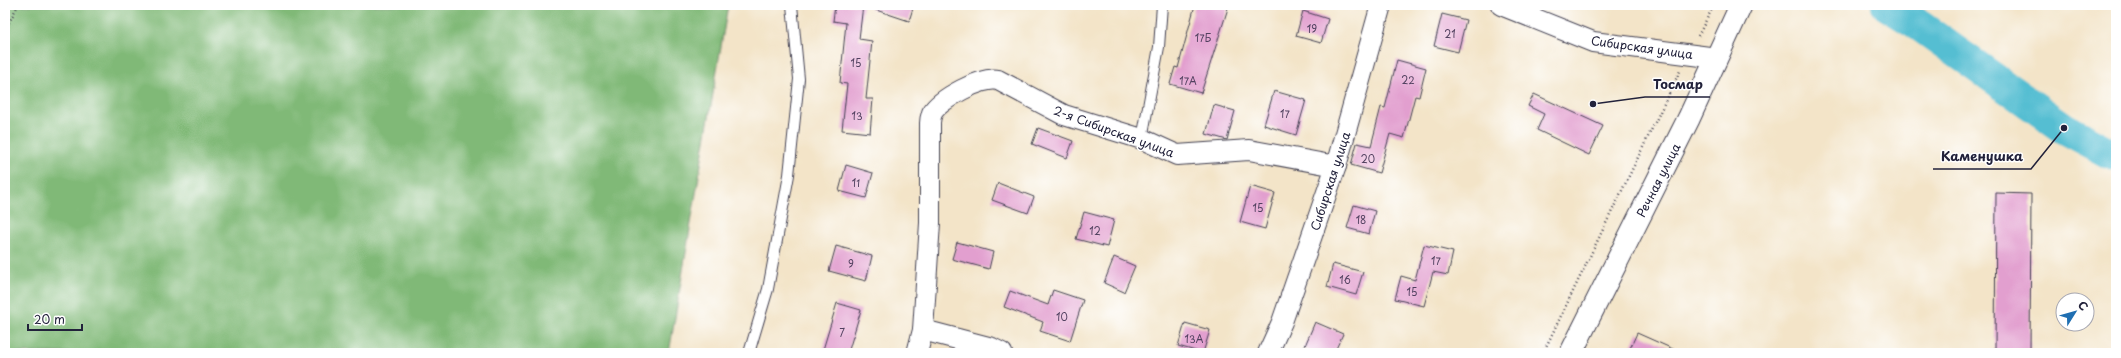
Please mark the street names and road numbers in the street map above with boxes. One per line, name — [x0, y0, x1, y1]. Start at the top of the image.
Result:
street label: Сибирская улица — [1590, 31, 1695, 63]
street label: 2-я Сибирская улица — [1051, 101, 1177, 161]
street label: Сибирская улица — [1306, 129, 1355, 233]
street label: Речная улица — [1632, 139, 1685, 220]

